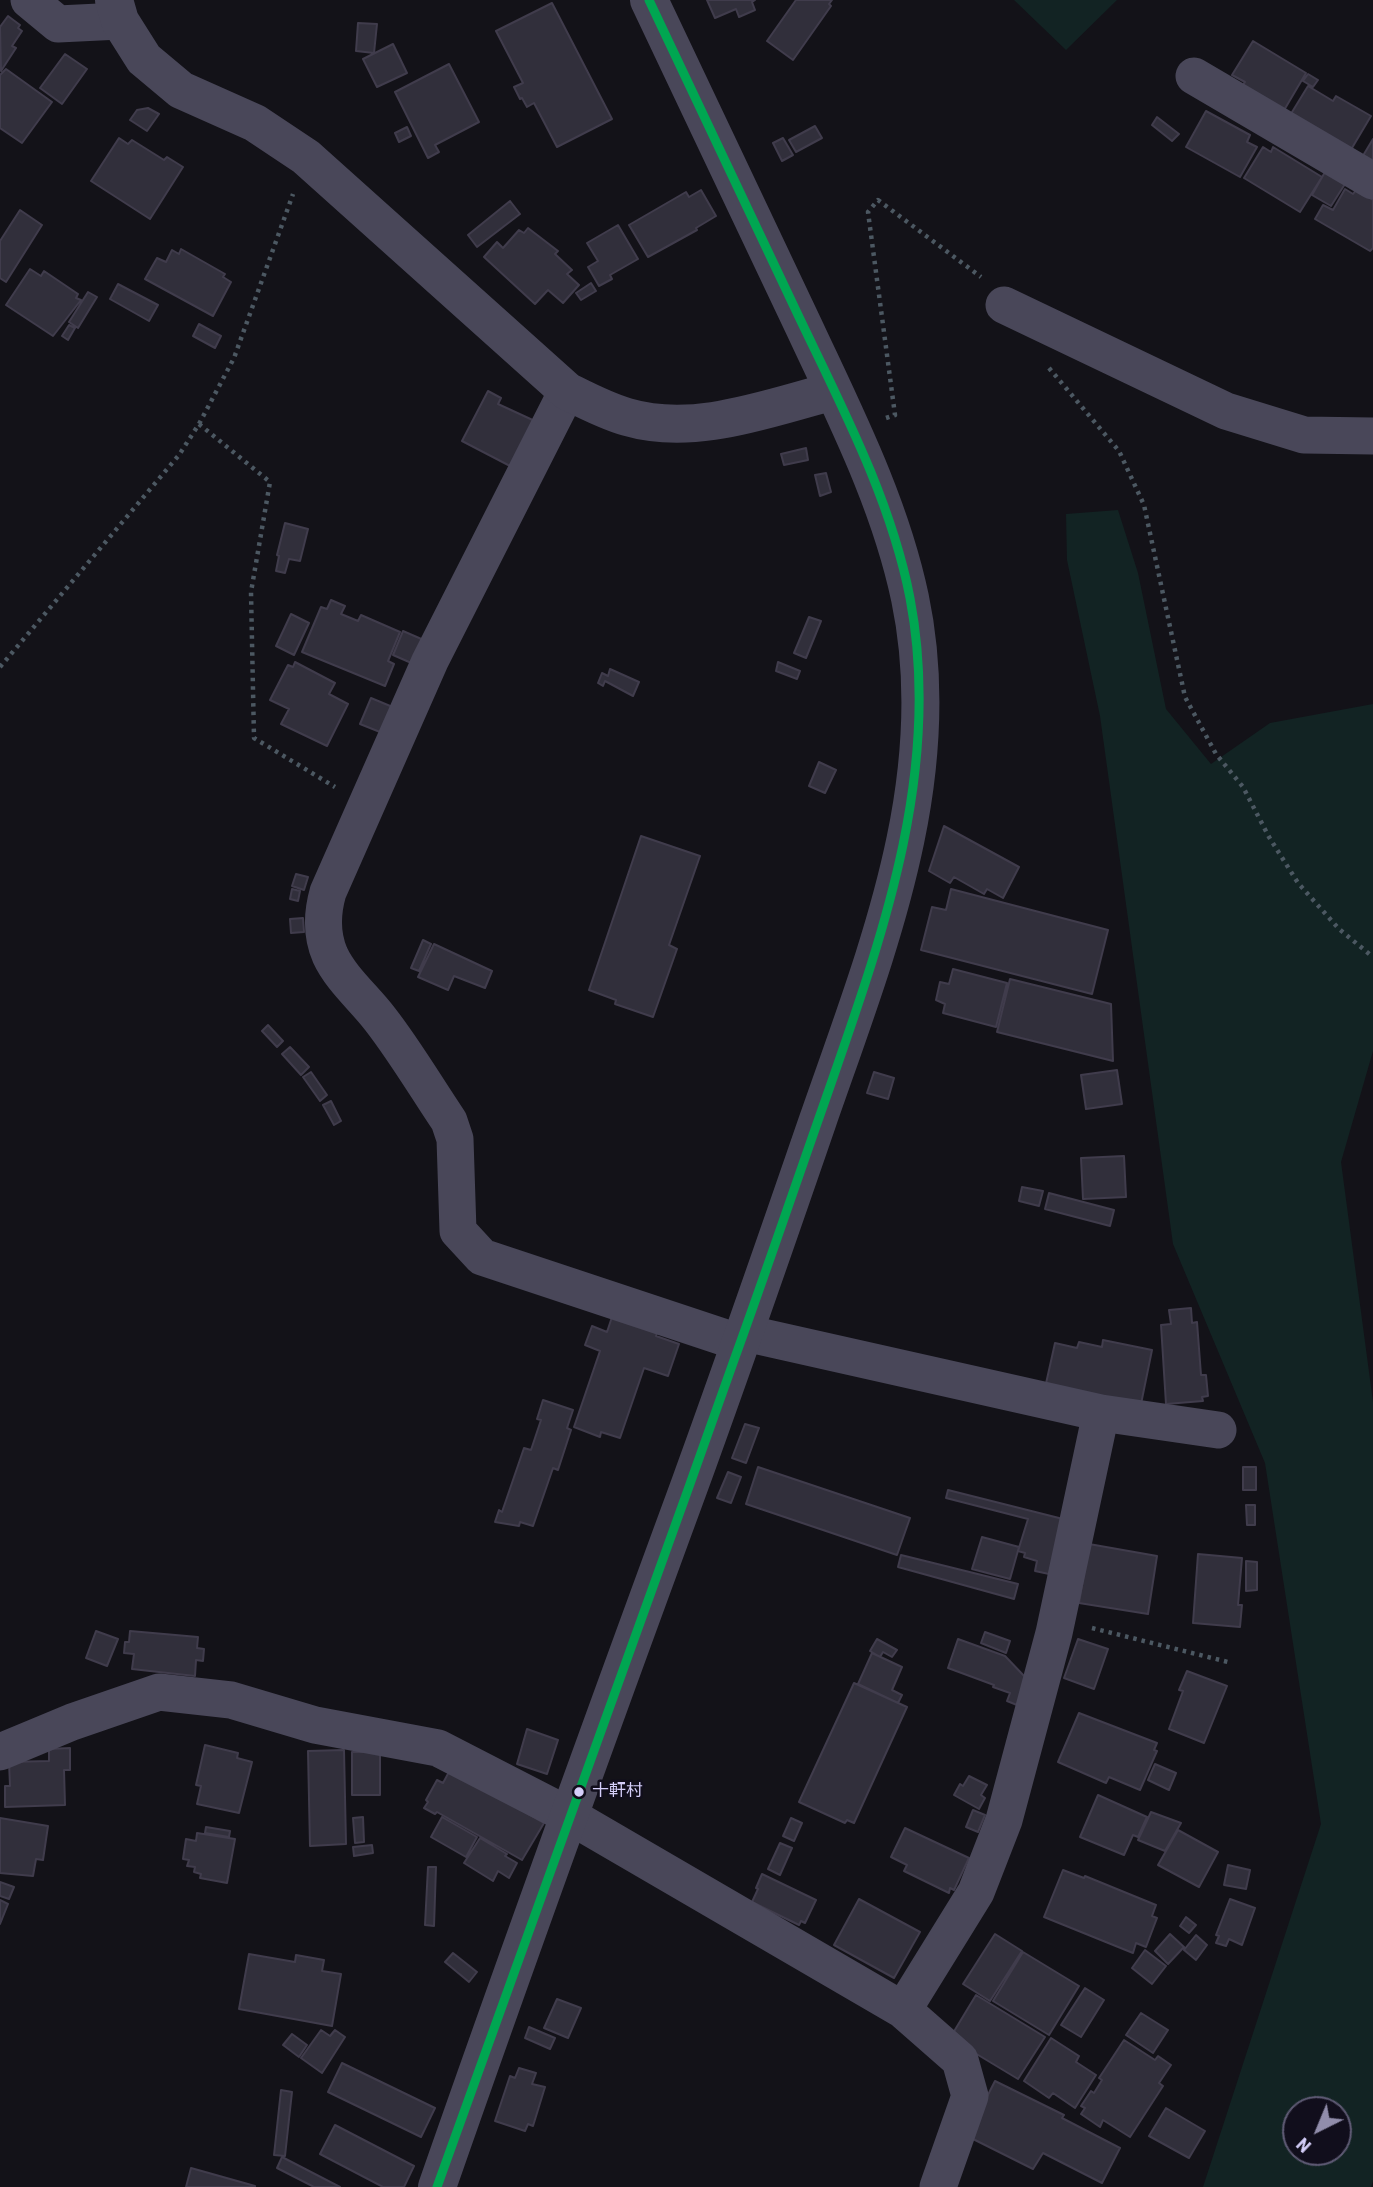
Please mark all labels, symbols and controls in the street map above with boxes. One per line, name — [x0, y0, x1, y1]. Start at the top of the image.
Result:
place label: 十軒村 — [592, 1782, 643, 1802]
marker: 十軒村 — [572, 1785, 586, 1799]
north arrow — [1282, 2096, 1352, 2166]
text: N — [1292, 2133, 1316, 2158]

